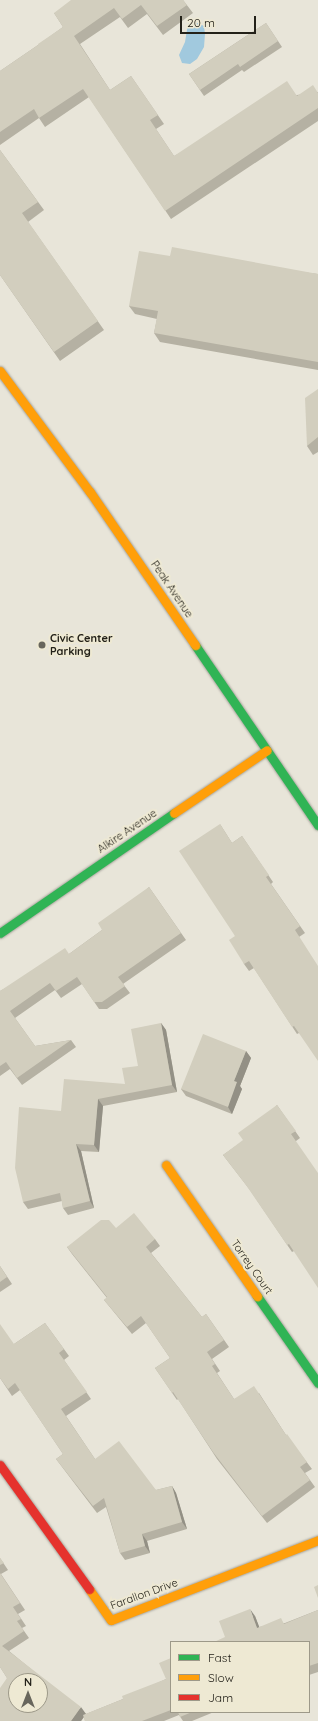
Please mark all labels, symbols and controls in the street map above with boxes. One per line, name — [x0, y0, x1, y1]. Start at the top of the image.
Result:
scale bar — [182, 8, 258, 34]
text: 20 m — [187, 15, 215, 30]
street label: Peak Avenue — [148, 558, 196, 620]
place label: Civic Center Parking — [50, 632, 113, 658]
marker: Civic Center Parking — [37, 640, 47, 650]
street label: Alkire Avenue — [95, 806, 159, 856]
street label: Torrey Court — [228, 1237, 276, 1297]
street label: Farallon Drive — [108, 1576, 180, 1612]
legend — [170, 1641, 310, 1713]
text: Fast — [208, 1650, 232, 1665]
text: Slow — [208, 1670, 234, 1685]
north arrow — [8, 1673, 48, 1713]
text: N — [24, 1675, 32, 1689]
text: Jam — [208, 1690, 233, 1705]

